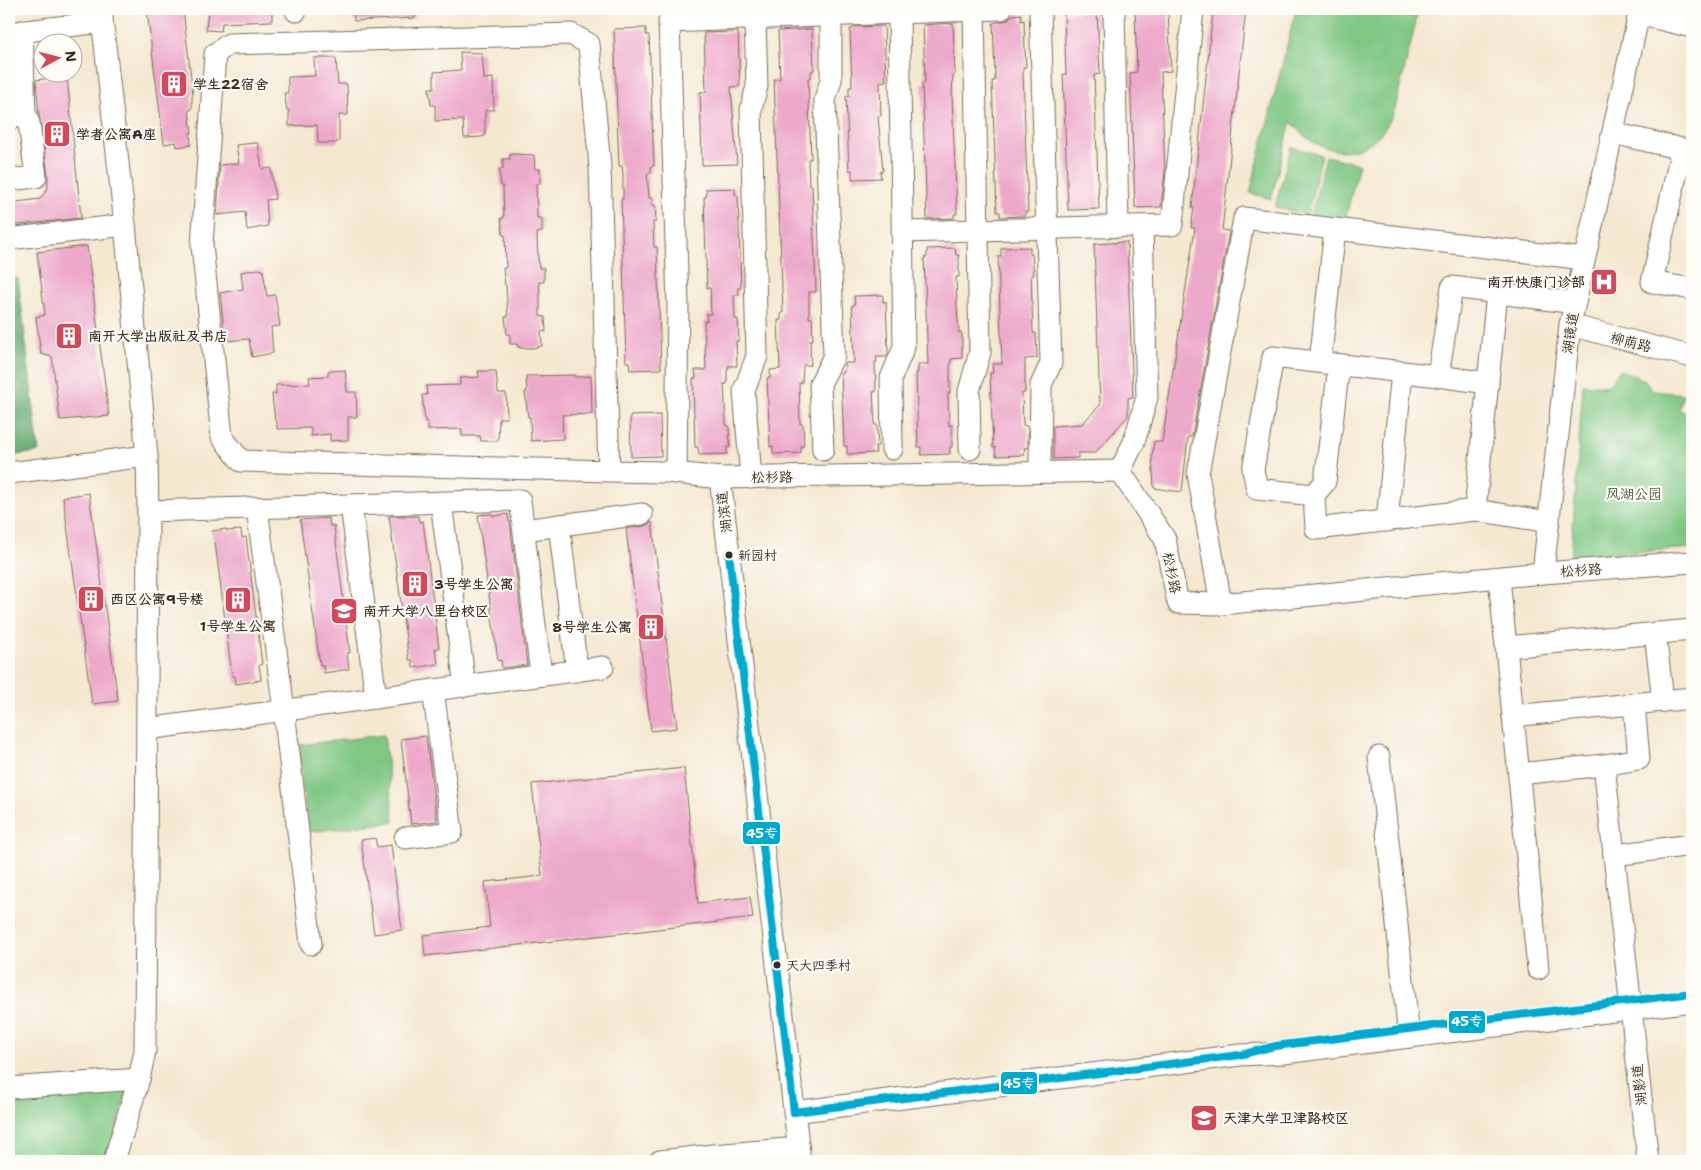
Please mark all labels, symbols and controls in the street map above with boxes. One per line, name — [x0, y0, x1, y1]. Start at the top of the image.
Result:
north arrow — [32, 32, 82, 82]
text: N — [61, 50, 81, 63]
building icon: 学生22宿舍 — [159, 69, 189, 99]
place label: 学生22宿舍 — [193, 75, 268, 93]
building icon: 学者公寓A座 — [42, 119, 72, 149]
place label: 学者公寓A座 — [76, 125, 157, 143]
hospital icon: 南开快康门诊部 — [1589, 267, 1619, 297]
place label: 南开快康门诊部 — [1487, 273, 1585, 291]
street label: 湖镜道 — [1558, 311, 1582, 355]
building icon: 南开大学出版社及书店 — [54, 321, 84, 351]
place label: 南开大学出版社及书店 — [88, 327, 228, 345]
street label: 柳荫路 — [1608, 328, 1654, 356]
street label: 松杉路 — [751, 468, 793, 486]
park label: 风湖公园 — [1606, 485, 1662, 503]
street label: 湖滨道 — [713, 490, 735, 534]
place label: 新园村 — [738, 547, 777, 564]
marker: 新园村 — [724, 550, 734, 560]
street label: 松杉路 — [1159, 551, 1185, 595]
street label: 松杉路 — [1559, 560, 1603, 580]
building icon: 3号学生公寓 — [400, 569, 430, 599]
place label: 3号学生公寓 — [434, 575, 514, 593]
building icon: 西区公寓9号楼 — [76, 584, 106, 614]
building icon: 1号学生公寓 — [223, 585, 253, 615]
place label: 西区公寓9号楼 — [110, 590, 204, 608]
school or university icon: 南开大学八里台校区 — [329, 596, 359, 626]
place label: 南开大学八里台校区 — [363, 602, 489, 620]
building icon: 8号学生公寓 — [636, 612, 666, 642]
place label: 1号学生公寓 — [200, 617, 276, 635]
place label: 8号学生公寓 — [552, 618, 632, 636]
line badge: 45专 — [742, 821, 781, 845]
text: 45专 — [746, 824, 778, 842]
place label: 天大四季村 — [786, 957, 851, 974]
marker: 天大四季村 — [772, 960, 782, 970]
line badge: 45专 — [1448, 1010, 1486, 1034]
text: 45专 — [1451, 1012, 1483, 1030]
street label: 湖影道 — [1628, 1063, 1650, 1107]
line badge: 45专 — [1000, 1071, 1038, 1095]
text: 45专 — [1003, 1074, 1035, 1092]
school or university icon: 天津大学卫津路校区 — [1189, 1103, 1219, 1133]
place label: 天津大学卫津路校区 — [1223, 1109, 1349, 1127]

